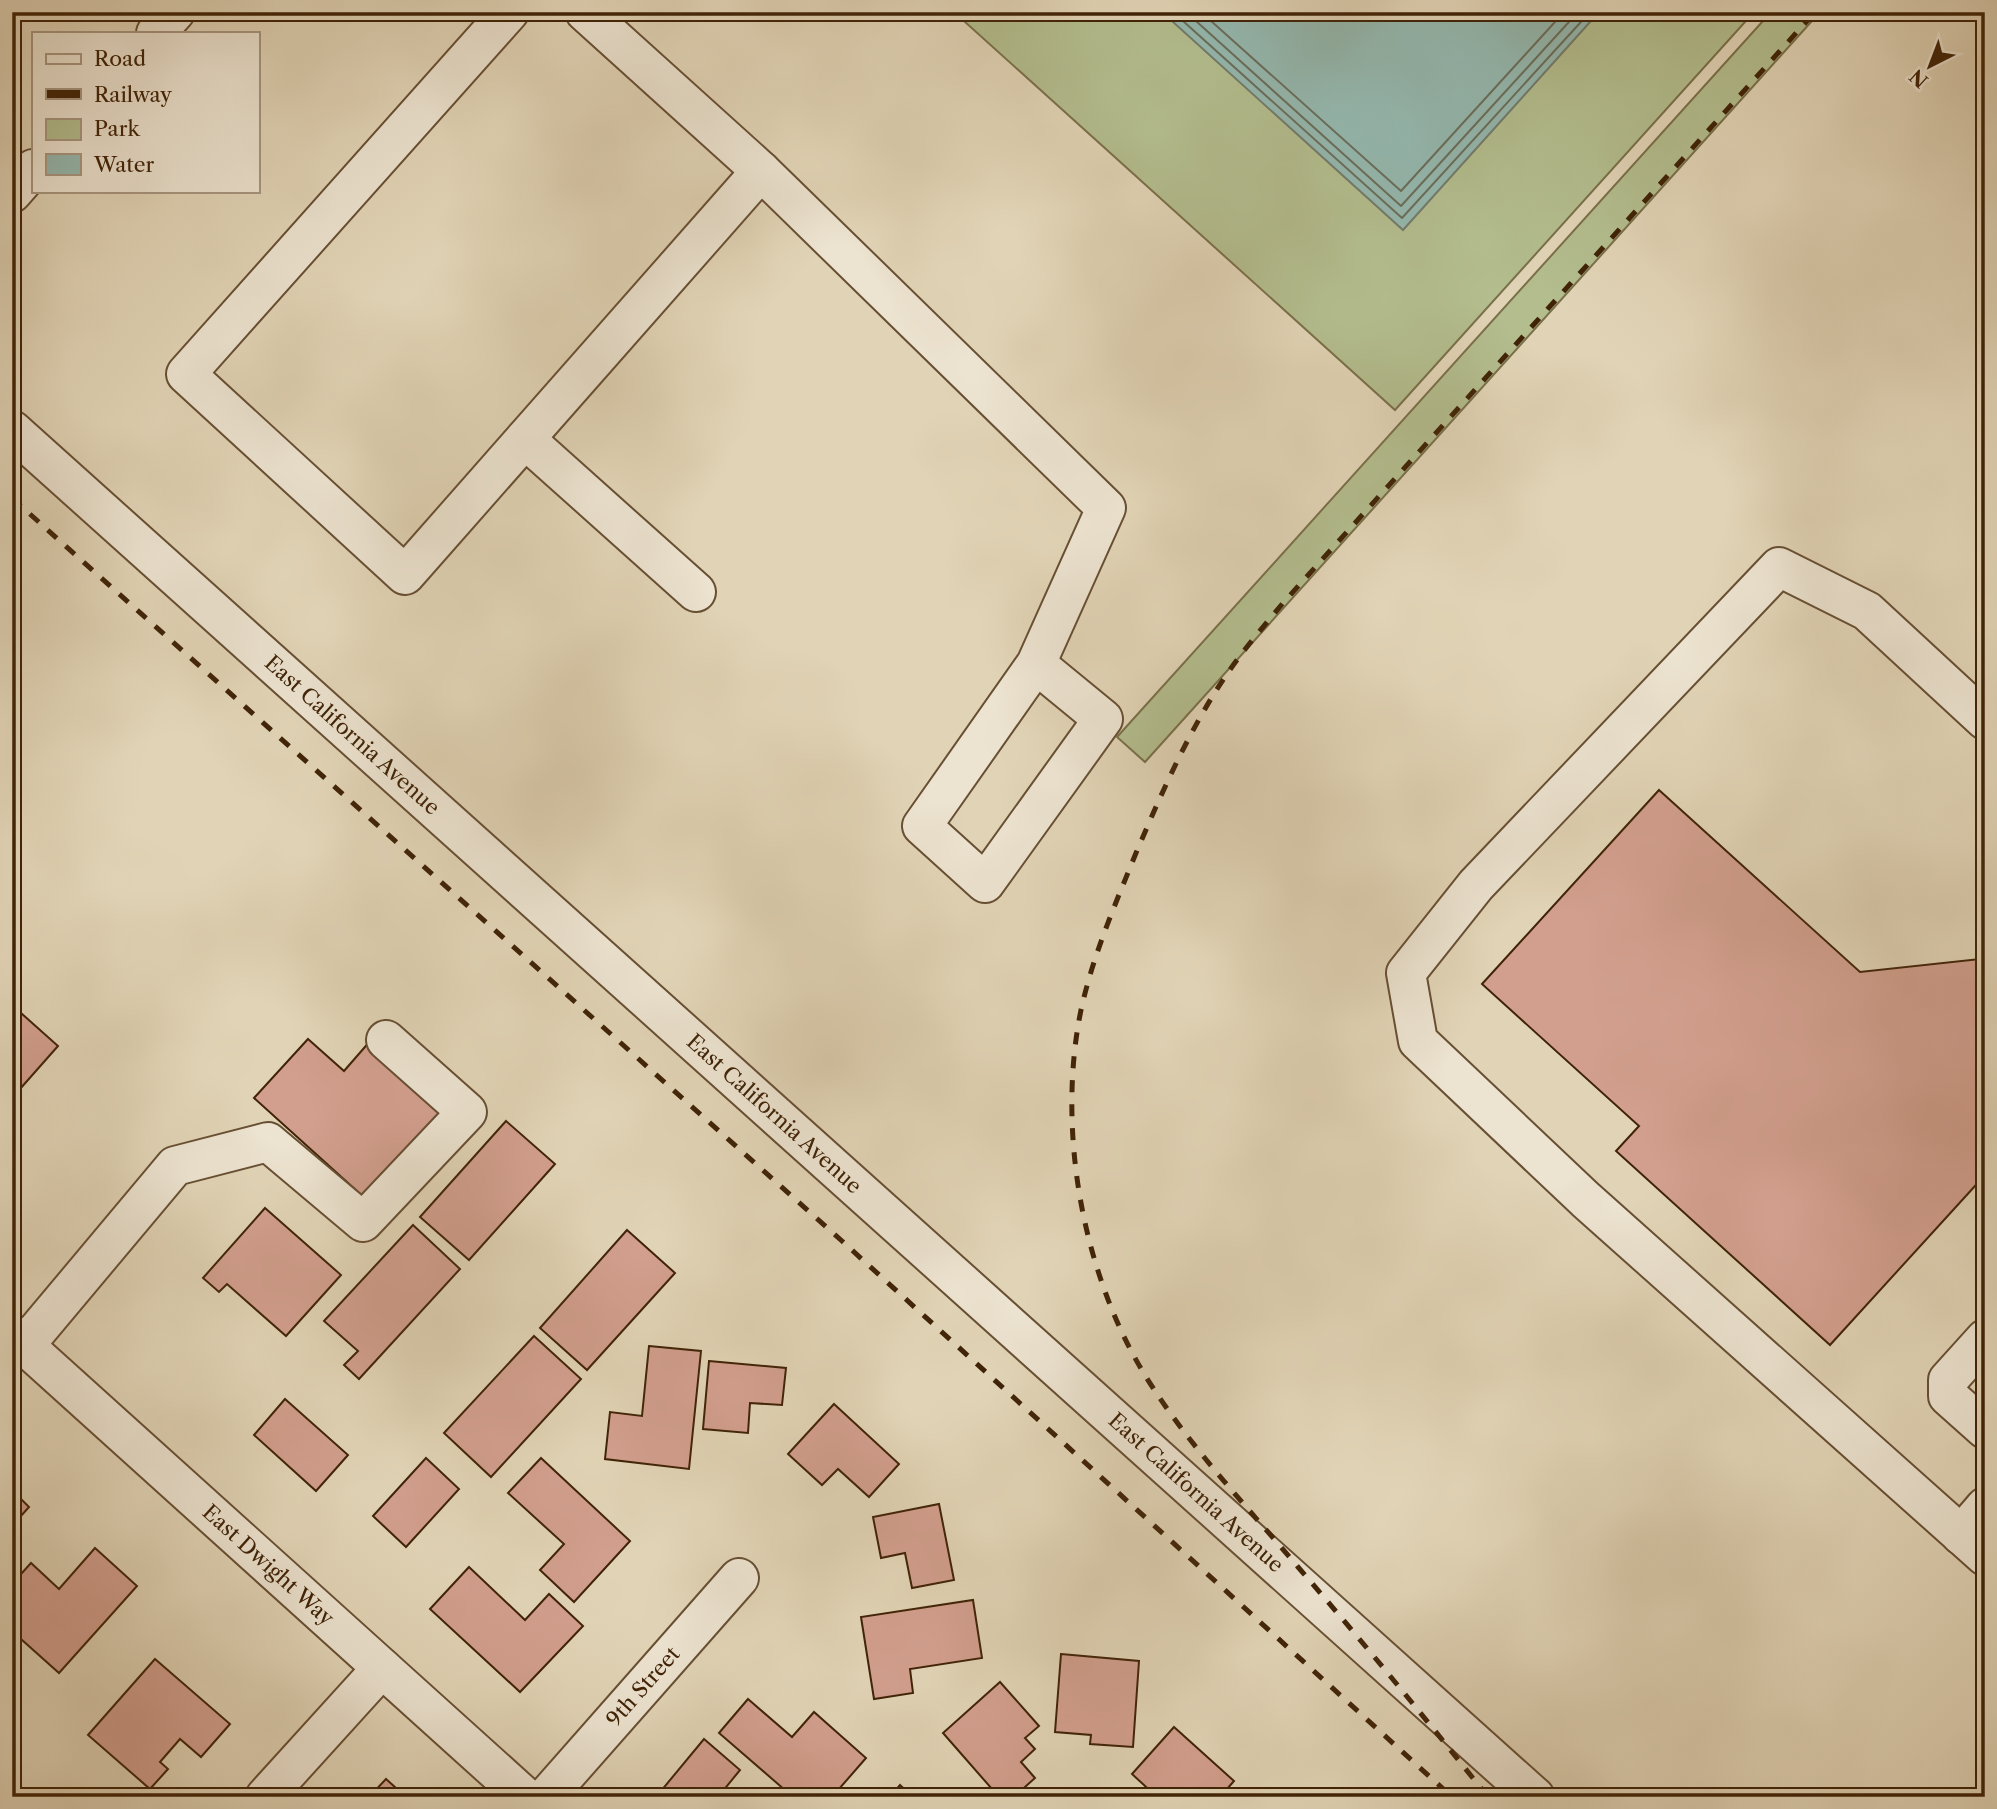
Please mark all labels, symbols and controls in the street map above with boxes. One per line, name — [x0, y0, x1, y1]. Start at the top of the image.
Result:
legend — [32, 32, 259, 192]
north arrow — [1896, 32, 1966, 102]
text: Road — [94, 46, 146, 71]
text: N — [1905, 64, 1933, 92]
text: Railway — [94, 82, 172, 107]
text: Park — [94, 116, 140, 141]
text: Water — [93, 152, 154, 177]
street label: East California Avenue — [260, 650, 445, 820]
street label: East California Avenue — [682, 1029, 867, 1199]
street label: East California Avenue — [1104, 1407, 1289, 1577]
street label: East Dwight Way — [198, 1499, 340, 1631]
street label: 9th Street — [601, 1641, 685, 1731]

